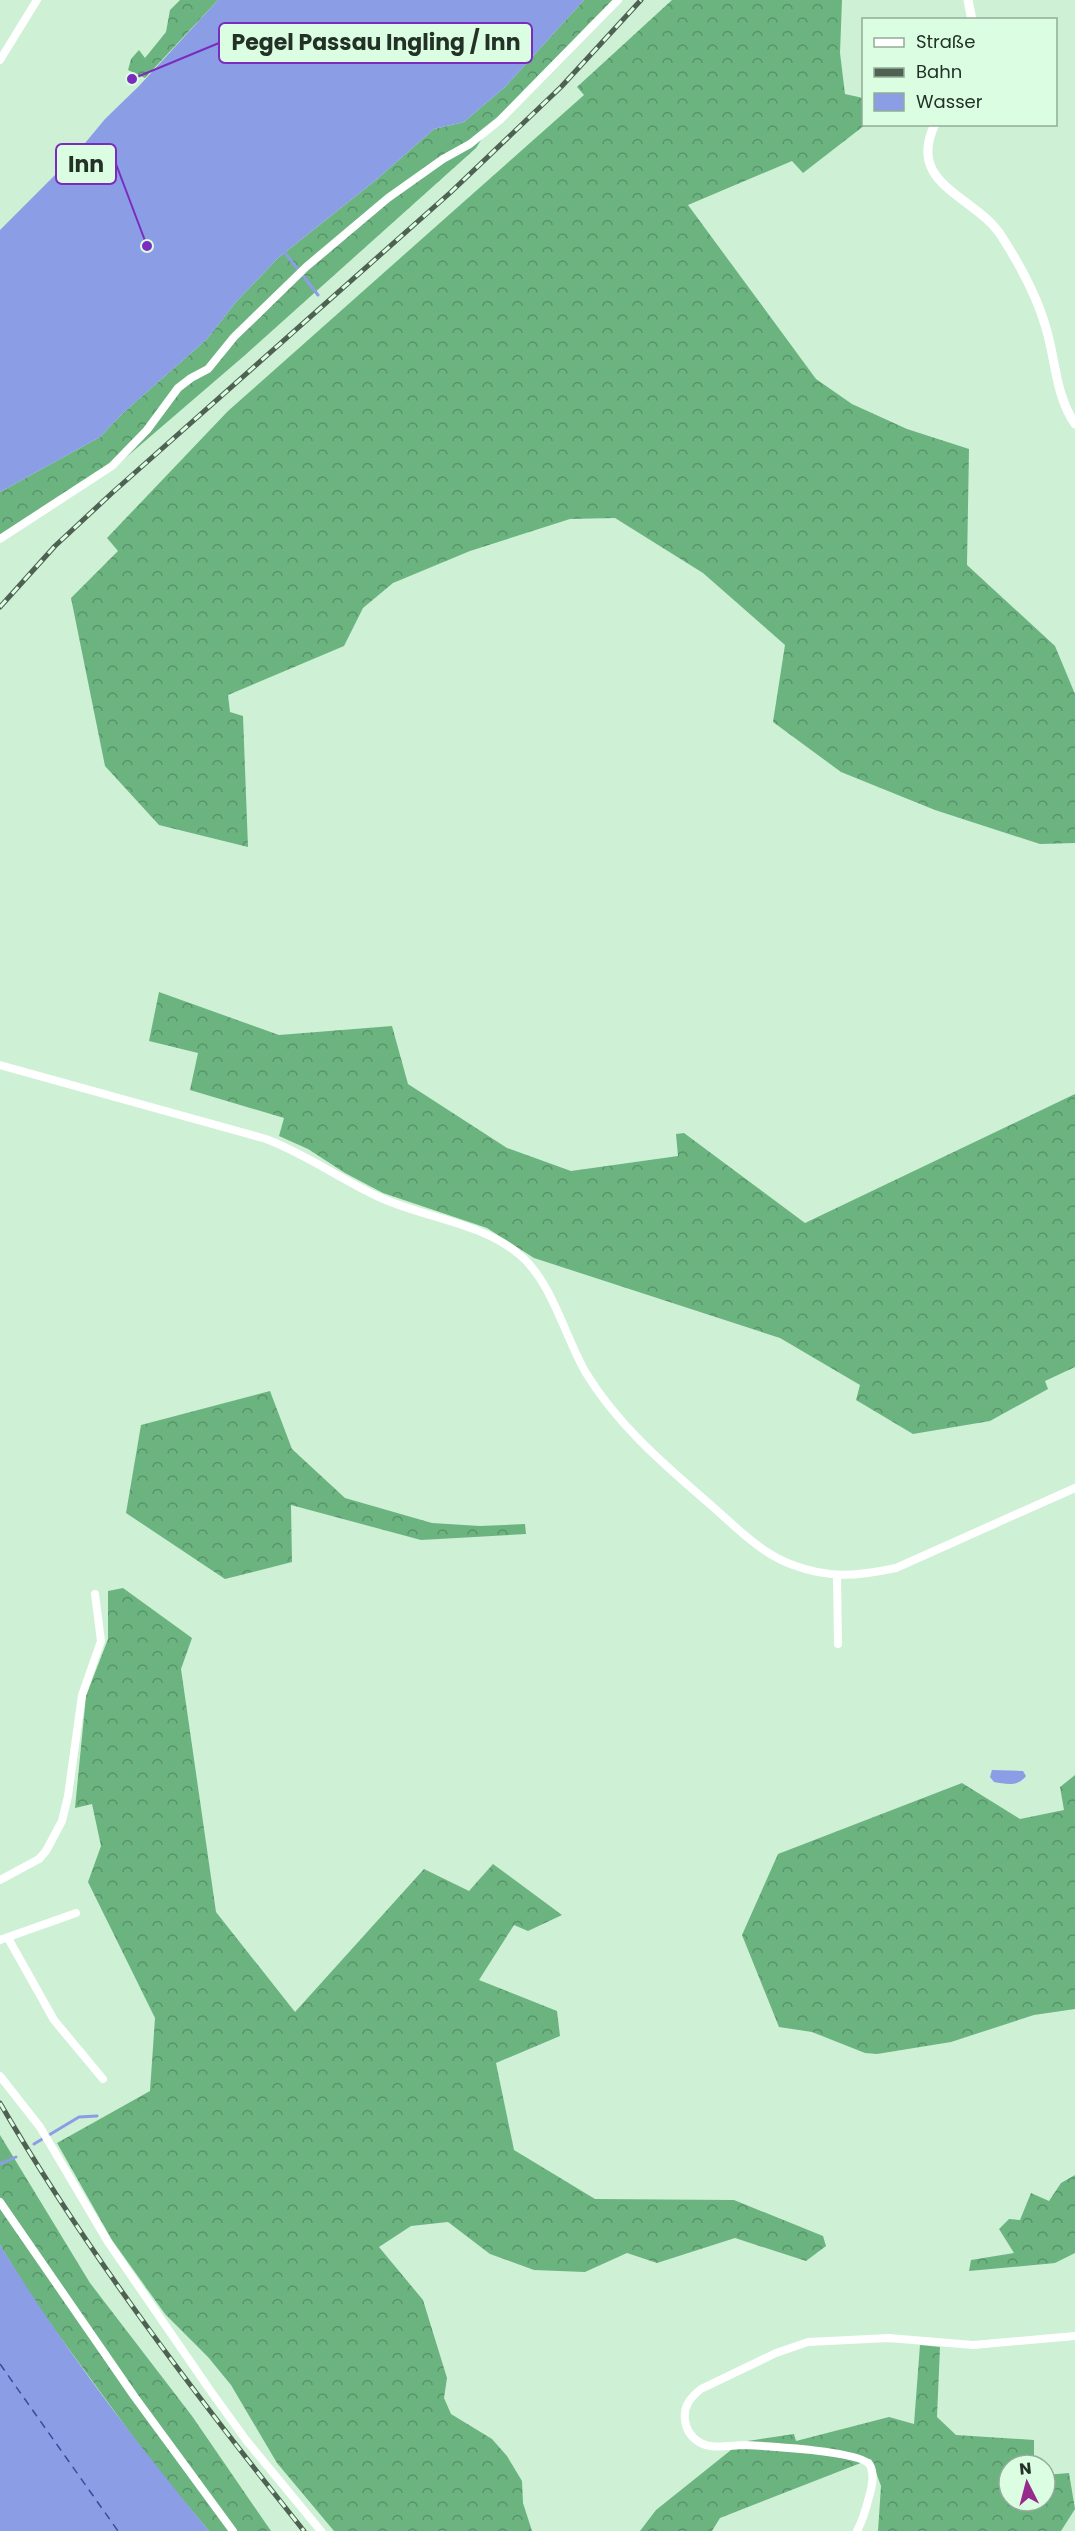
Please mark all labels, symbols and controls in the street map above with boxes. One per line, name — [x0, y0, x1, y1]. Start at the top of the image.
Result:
legend — [862, 18, 1057, 126]
callout: Pegel Passau Ingling / Inn — [219, 23, 532, 63]
text: Pegel Passau Ingling / Inn — [231, 27, 521, 58]
text: Straße — [916, 29, 975, 54]
text: Bahn — [916, 59, 962, 84]
text: Wasser — [916, 89, 983, 114]
callout: Inn — [56, 144, 116, 184]
text: Inn — [68, 149, 104, 180]
north arrow — [997, 2453, 1057, 2513]
text: N — [1018, 2457, 1033, 2481]

